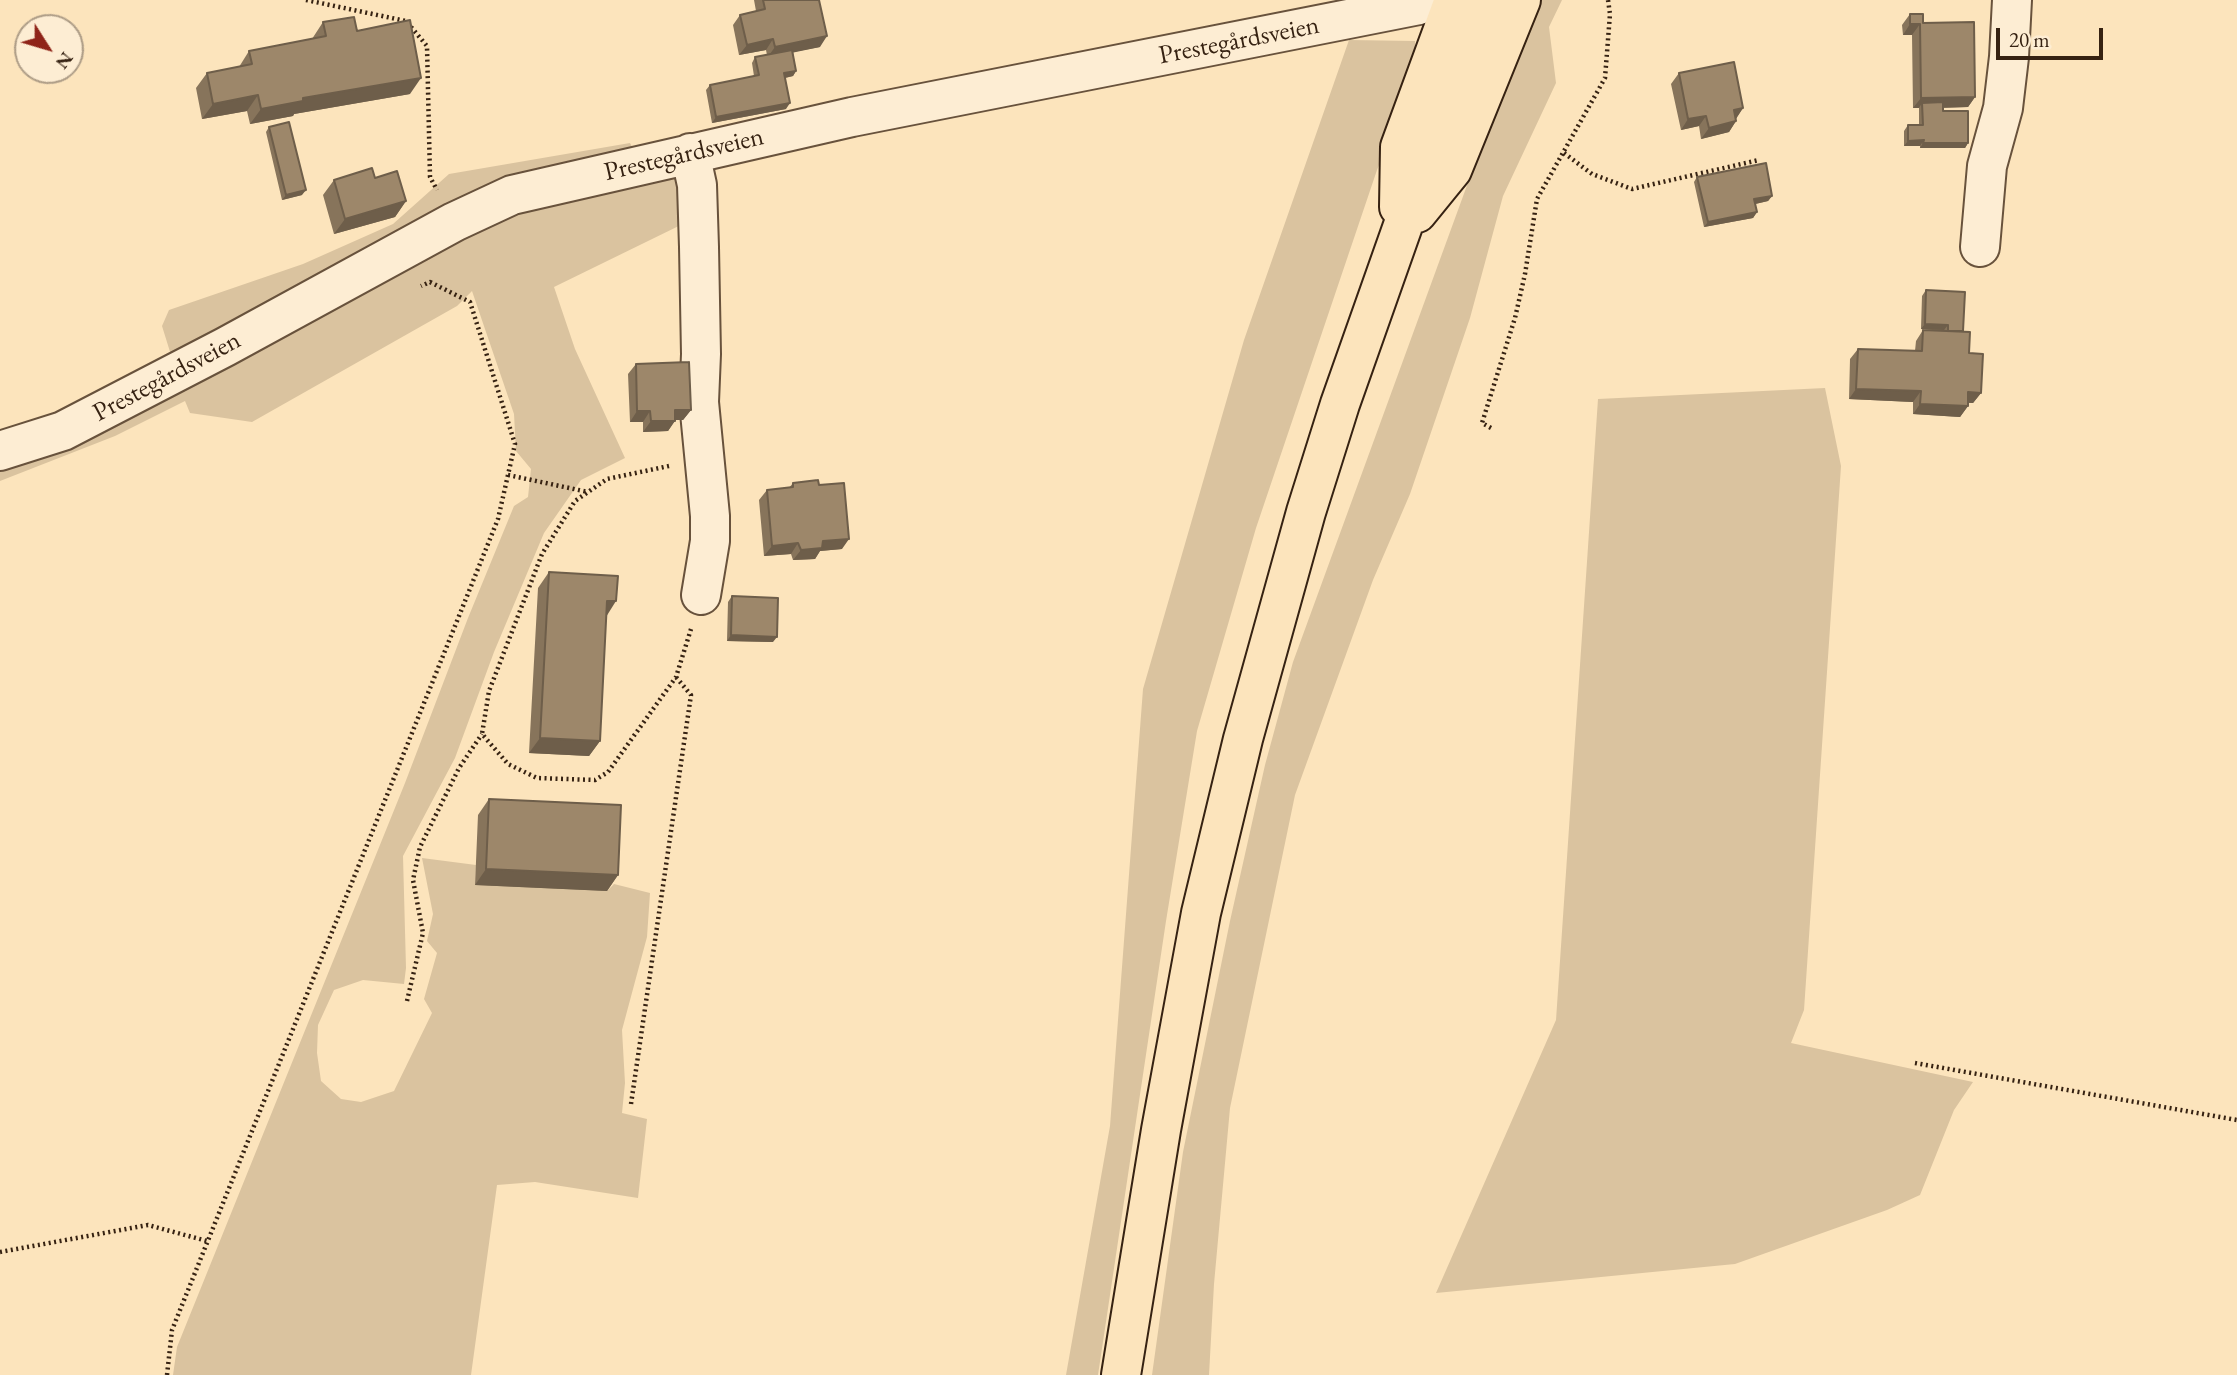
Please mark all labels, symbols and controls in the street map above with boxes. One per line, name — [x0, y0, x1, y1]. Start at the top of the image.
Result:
street label: Prestegårdsveien — [1156, 10, 1322, 72]
north arrow — [14, 14, 84, 84]
scale bar — [1999, 14, 2106, 58]
text: 20 m — [2009, 26, 2050, 53]
text: N — [50, 47, 79, 74]
street label: Prestegårdsveien — [601, 121, 767, 189]
street label: Prestegårdsveien — [88, 325, 246, 429]

